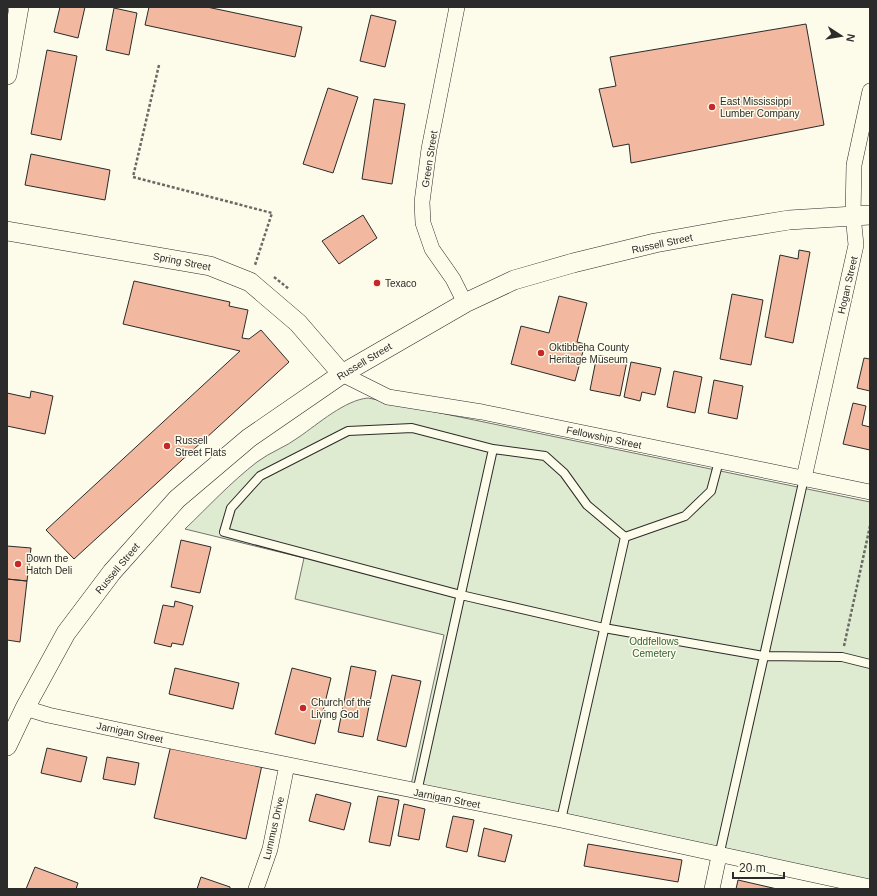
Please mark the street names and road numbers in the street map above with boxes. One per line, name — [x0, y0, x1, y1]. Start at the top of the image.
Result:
street label: Green Street — [420, 130, 439, 188]
street label: Russell Street — [631, 232, 694, 255]
street label: Spring Street — [152, 251, 212, 272]
street label: Hogan Street — [835, 255, 860, 315]
street label: Russell Street — [335, 341, 394, 382]
street label: Fellowship Street — [565, 424, 643, 451]
street label: Russell Street — [93, 541, 142, 596]
street label: Jarnigan Street — [96, 720, 164, 745]
street label: Jarnigan Street — [413, 787, 481, 810]
street label: Lummus Drive — [261, 795, 286, 861]

